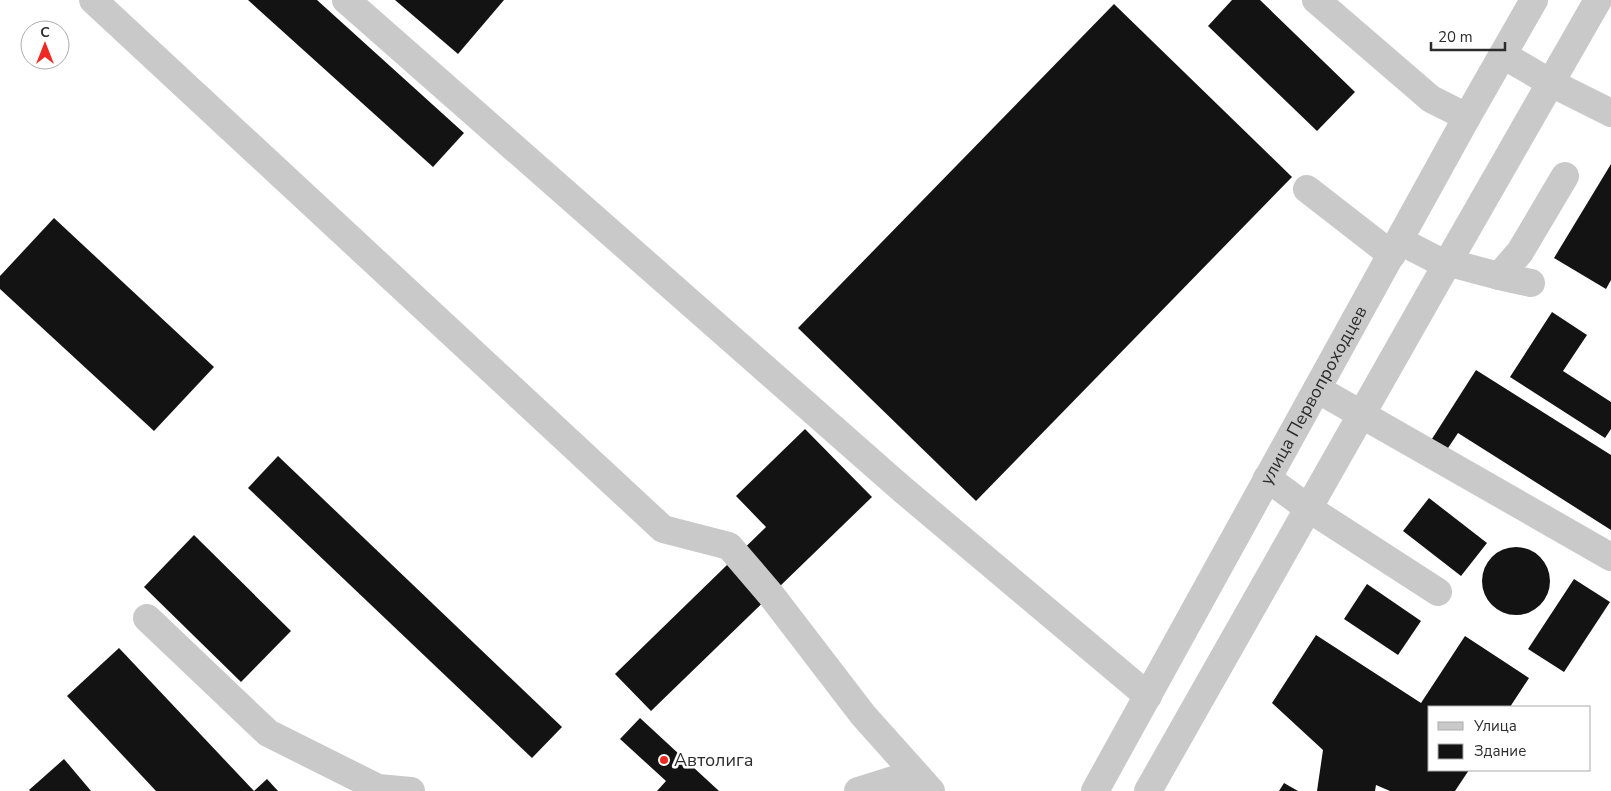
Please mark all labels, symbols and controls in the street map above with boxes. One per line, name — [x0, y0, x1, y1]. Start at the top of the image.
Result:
north arrow — [20, 20, 70, 70]
scale bar — [1431, 20, 1505, 52]
text: С — [40, 23, 50, 42]
text: 20 m — [1438, 27, 1473, 47]
street label: улица Первопроходцев — [1254, 301, 1373, 489]
legend — [1428, 706, 1591, 771]
text: Улица — [1473, 716, 1517, 736]
text: Здание — [1474, 741, 1526, 761]
place label: Автолига — [674, 748, 754, 772]
marker: Автолига — [658, 754, 670, 766]

